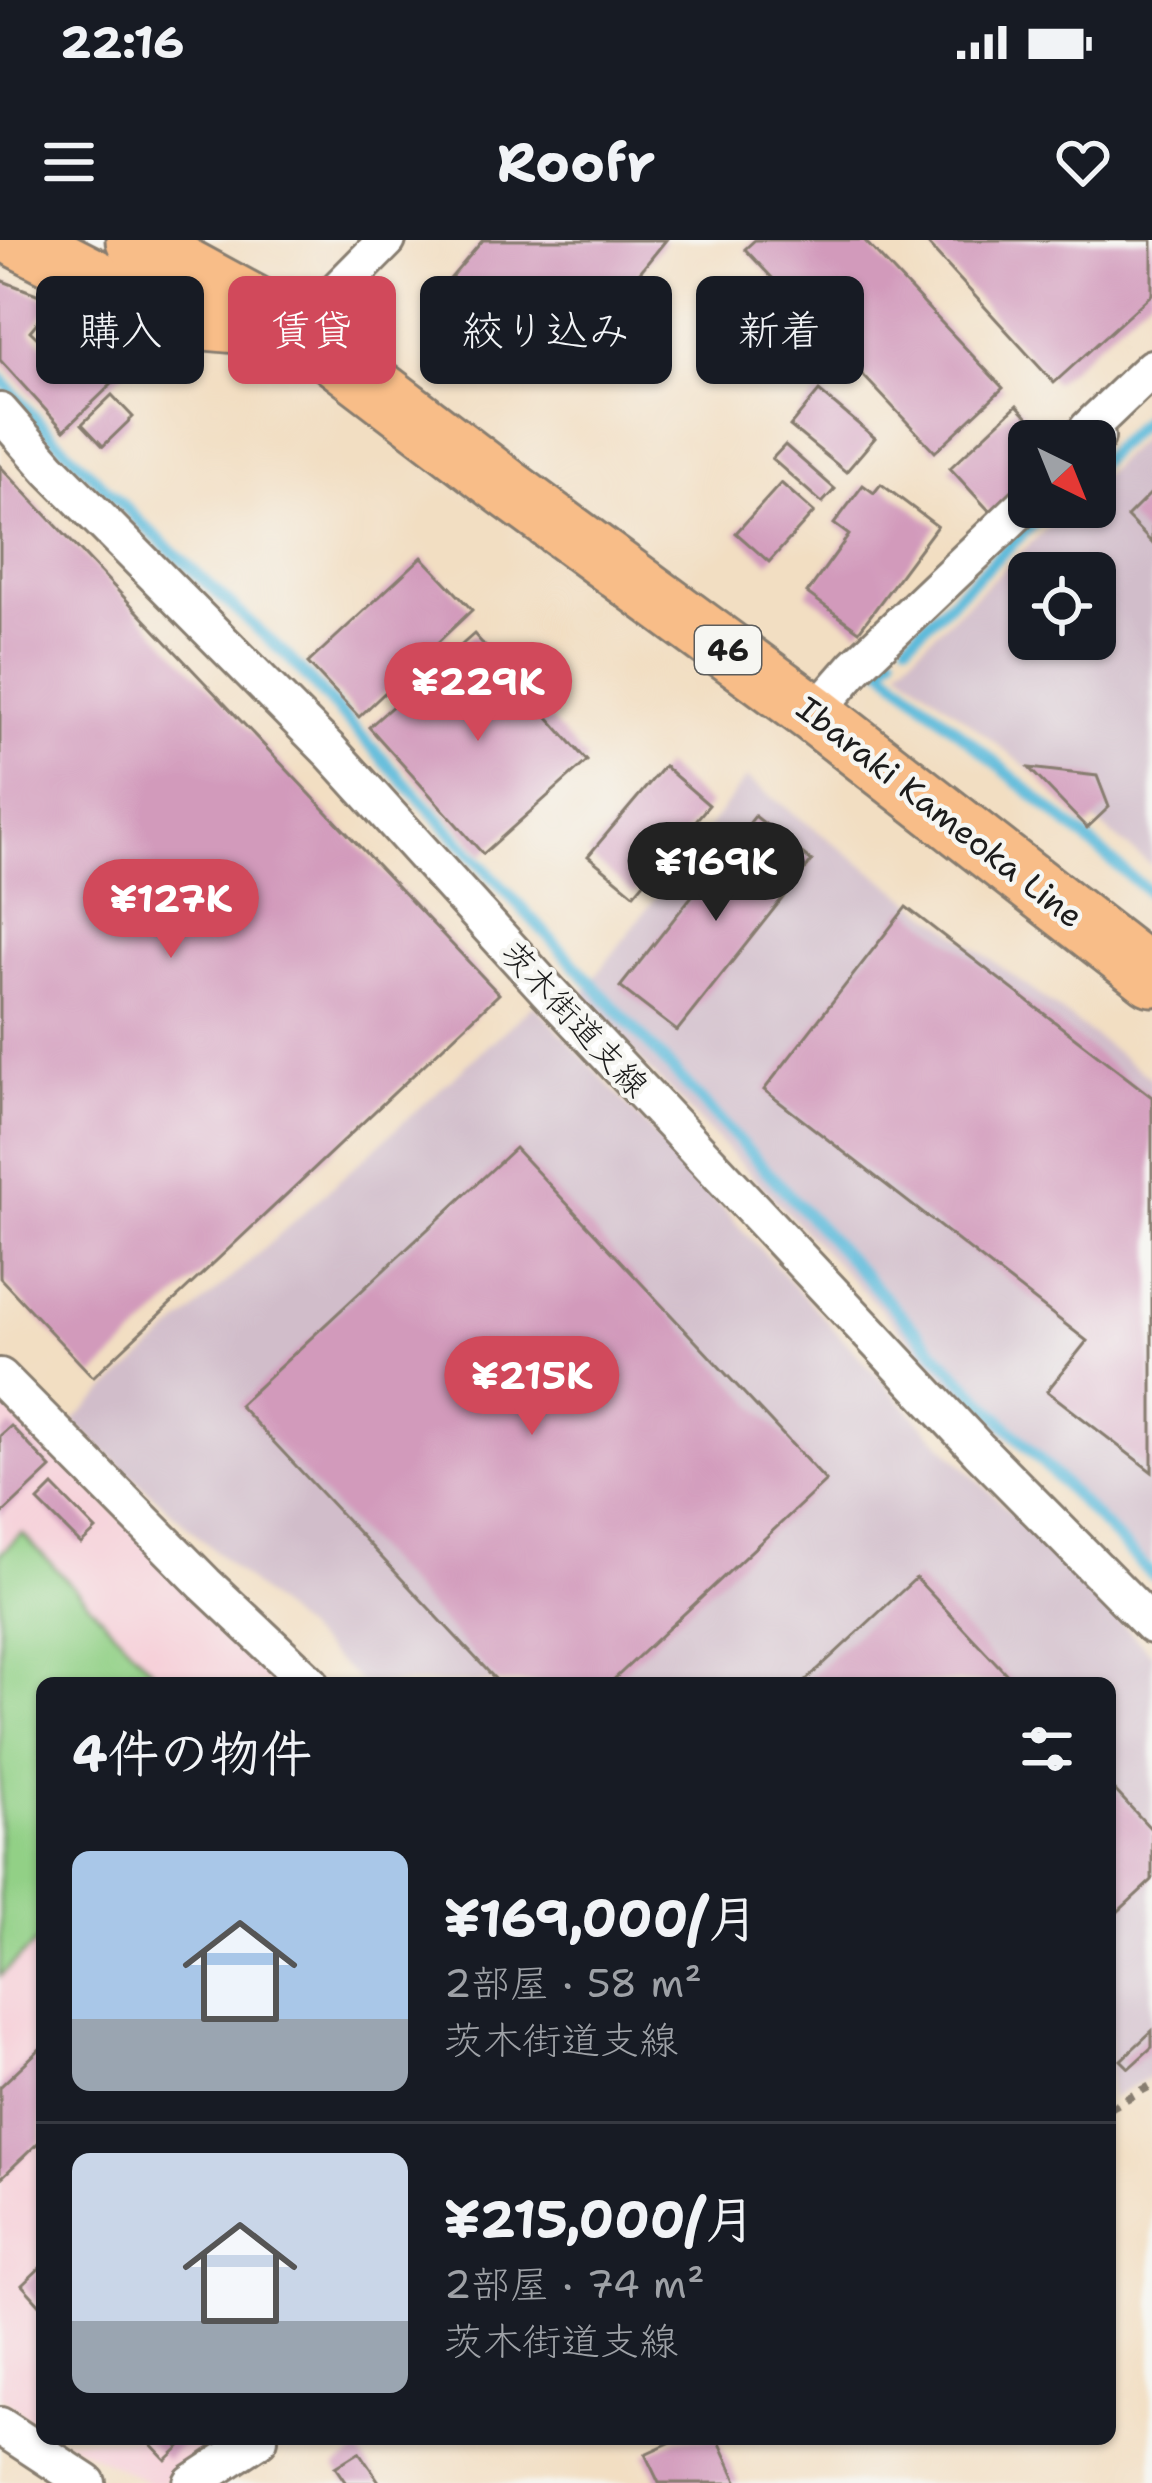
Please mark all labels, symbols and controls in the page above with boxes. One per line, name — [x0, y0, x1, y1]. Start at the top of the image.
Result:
text: 22:16 — [60, 12, 185, 72]
text: Roofr — [497, 126, 655, 198]
icon: menu — [36, 129, 102, 195]
icon: heart — [1050, 129, 1116, 195]
chip: 購入 — [36, 276, 204, 384]
chip: 賃貸 — [228, 276, 396, 384]
chip: 絞り込み — [420, 276, 672, 384]
chip: 新着 — [696, 276, 864, 384]
north arrow — [1008, 420, 1116, 528]
map controls — [1008, 420, 1116, 660]
button: locate — [1008, 552, 1116, 660]
road number: 46 — [695, 626, 761, 674]
pin: ¥229K — [394, 642, 562, 744]
text: ¥229K — [411, 655, 545, 707]
street label: Ibaraki Kameoka Line — [787, 686, 1093, 938]
pin: ¥169K — [632, 822, 800, 924]
text: ¥169K — [655, 835, 777, 887]
pin: ¥127K — [87, 859, 255, 961]
text: ¥127K — [110, 872, 232, 924]
street label: 茨木街道支線 — [491, 931, 659, 1107]
pin: ¥215K — [448, 1336, 616, 1438]
text: ¥215K — [471, 1349, 593, 1401]
icon: filters — [1014, 1716, 1080, 1782]
text: 4件の物件 — [72, 1719, 312, 1787]
text: ¥169,000/月 — [444, 1884, 759, 1952]
icon: home — [168, 1899, 312, 2043]
text: 2部屋 · 58 m² — [444, 1957, 702, 2009]
text: 茨木街道支線 — [444, 2014, 678, 2066]
text: ¥215,000/月 — [444, 2185, 756, 2253]
icon: home — [168, 2201, 312, 2345]
text: 2部屋 · 74 m² — [444, 2258, 705, 2310]
text: 茨木街道支線 — [444, 2315, 678, 2367]

